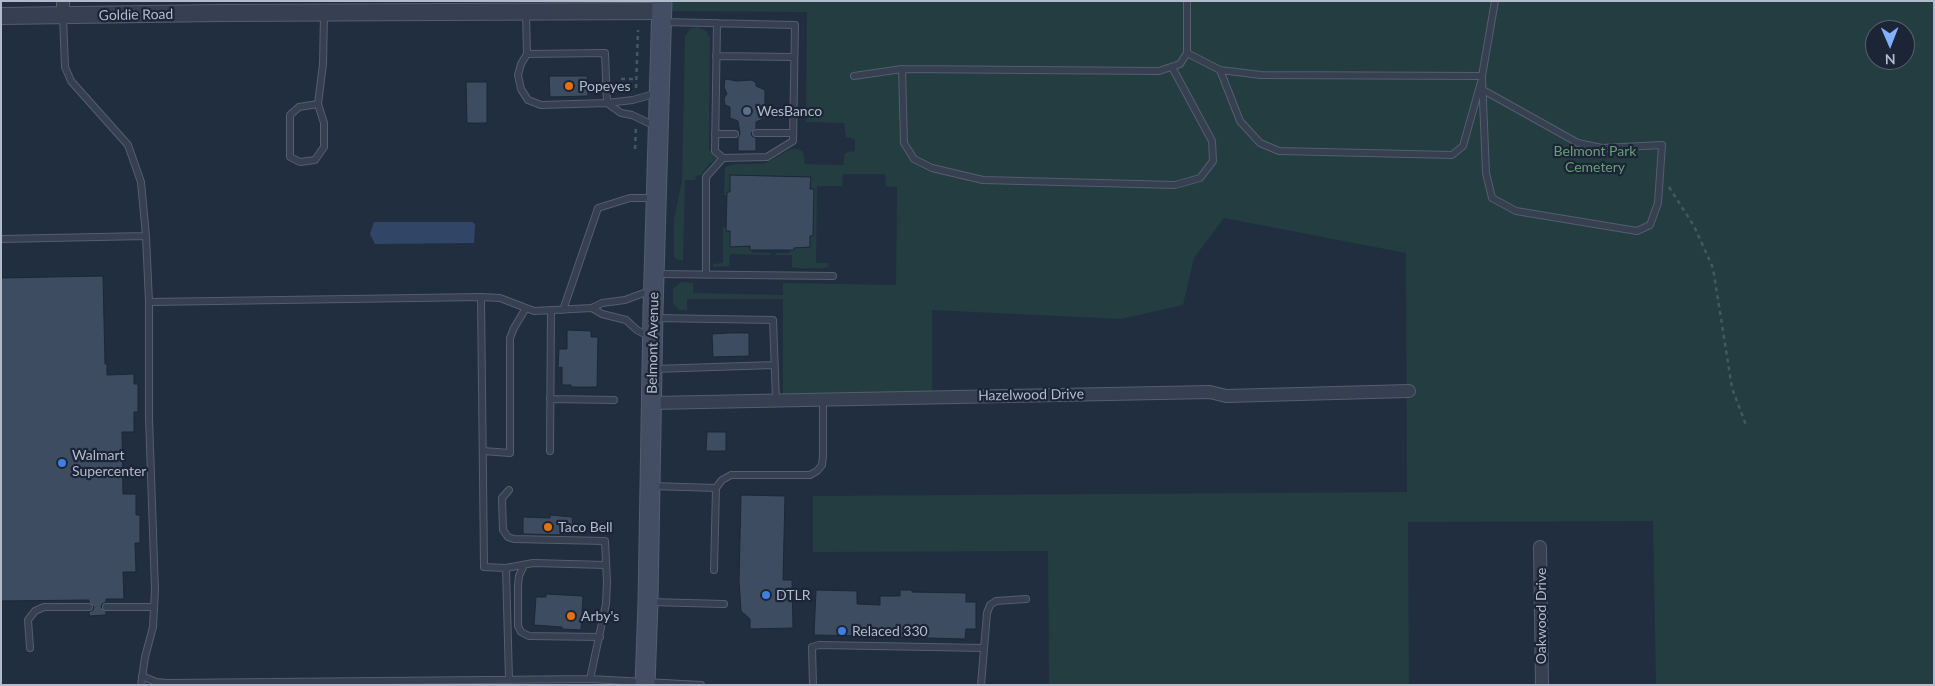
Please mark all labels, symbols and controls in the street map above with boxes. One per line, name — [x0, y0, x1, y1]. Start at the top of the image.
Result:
street label: Goldie Road — [99, 6, 173, 24]
north arrow — [1865, 20, 1915, 70]
text: N — [1885, 51, 1896, 68]
place label: Popeyes — [579, 78, 631, 94]
marker: Popeyes — [563, 80, 575, 92]
place label: WesBanco — [757, 103, 822, 119]
marker: WesBanco — [741, 105, 753, 117]
park label: Belmont Park Cemetery — [1554, 143, 1636, 176]
street label: Belmont Avenue — [644, 292, 662, 394]
street label: Hazelwood Drive — [978, 386, 1084, 404]
place label: Walmart Supercenter — [72, 447, 146, 480]
marker: Walmart Supercenter — [56, 457, 68, 469]
place label: Taco Bell — [558, 519, 613, 535]
marker: Taco Bell — [542, 521, 554, 533]
street label: Oakwood Drive — [1533, 568, 1549, 664]
place label: DTLR — [776, 587, 810, 603]
marker: DTLR — [760, 589, 772, 601]
place label: Arby's — [581, 608, 619, 624]
marker: Arby's — [565, 610, 577, 622]
place label: Relaced 330 — [852, 623, 928, 639]
marker: Relaced 330 — [836, 625, 848, 637]

